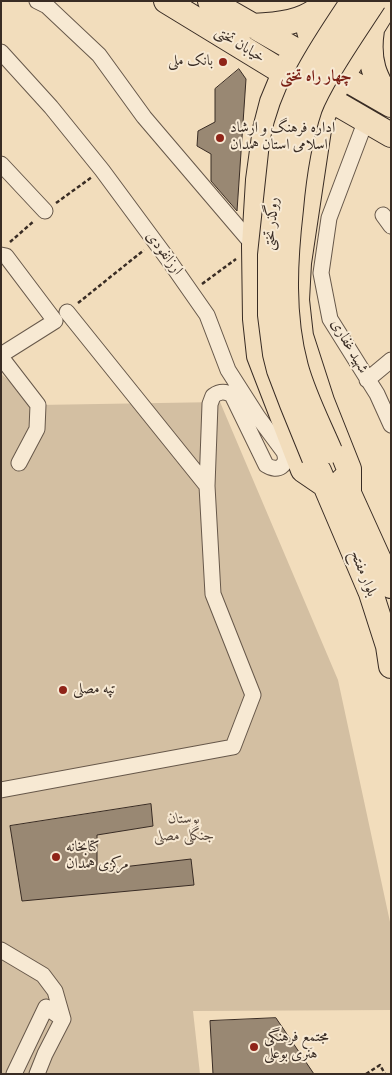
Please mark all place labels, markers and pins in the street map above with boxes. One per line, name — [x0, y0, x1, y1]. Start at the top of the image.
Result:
place label: بانک ملی — [168, 53, 213, 71]
marker: بانک ملی — [217, 56, 229, 68]
place label: اداره فرهنگ و ارشاد اسلامی استان همدان — [230, 120, 335, 155]
marker: اداره فرهنگ و ارشاد اسلامی استان همدان — [214, 132, 226, 144]
place label: تپه مصلی — [73, 681, 116, 699]
marker: تپه مصلی — [57, 684, 69, 696]
place label: کتابخانه مرکزی همدان — [66, 839, 129, 874]
marker: کتابخانه مرکزی همدان — [50, 851, 62, 863]
place label: مجتمع فرهنگی هنری بوعلی — [264, 1029, 329, 1064]
marker: مجتمع فرهنگی هنری بوعلی — [248, 1041, 260, 1053]

